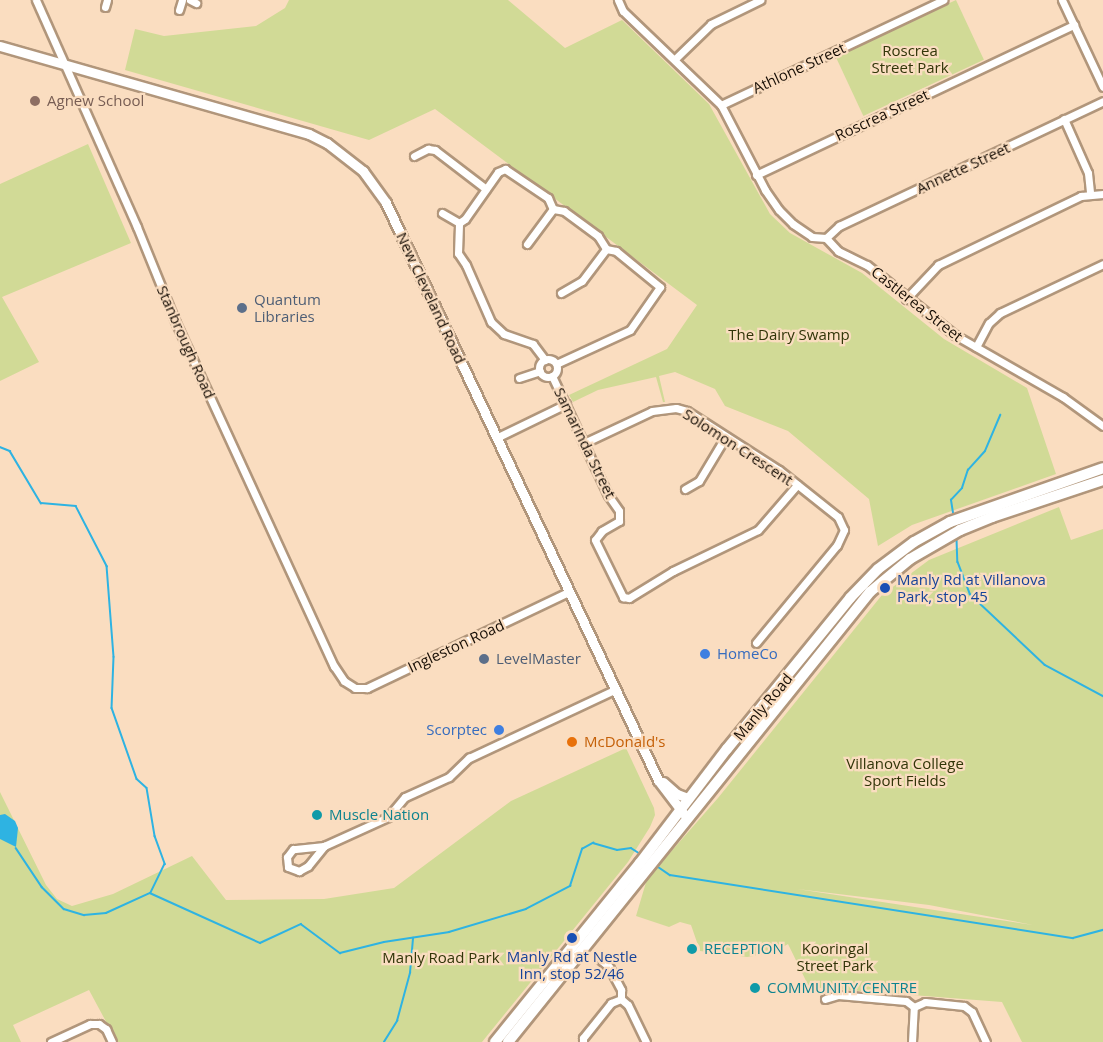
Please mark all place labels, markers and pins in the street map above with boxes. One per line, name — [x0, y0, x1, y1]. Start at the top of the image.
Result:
place label: Agnew School — [47, 92, 144, 110]
marker: Agnew School — [28, 94, 42, 108]
place label: Quantum Libraries — [254, 290, 321, 325]
marker: Quantum Libraries — [235, 301, 249, 315]
place label: Manly Rd at Villanova Park, stop 45 — [897, 570, 1046, 605]
marker: Manly Rd at Villanova Park, stop 45 — [878, 581, 892, 595]
place label: HomeCo — [717, 645, 778, 663]
marker: HomeCo — [698, 647, 712, 661]
place label: LevelMaster — [496, 650, 581, 668]
marker: LevelMaster — [477, 652, 491, 666]
place label: Scorptec — [426, 721, 487, 739]
marker: Scorptec — [492, 723, 506, 737]
place label: McDonald's — [584, 733, 666, 751]
marker: McDonald's — [565, 735, 579, 749]
place label: Muscle Nation — [329, 806, 429, 824]
marker: Muscle Nation — [310, 808, 324, 822]
marker: Manly Rd at Nestle Inn, stop 52/46 — [565, 931, 579, 945]
place label: RECEPTION — [704, 940, 784, 958]
marker: RECEPTION — [685, 942, 699, 956]
place label: Manly Rd at Nestle Inn, stop 52/46 — [507, 947, 637, 982]
place label: COMMUNITY CENTRE — [767, 979, 917, 997]
marker: COMMUNITY CENTRE — [748, 981, 762, 995]

